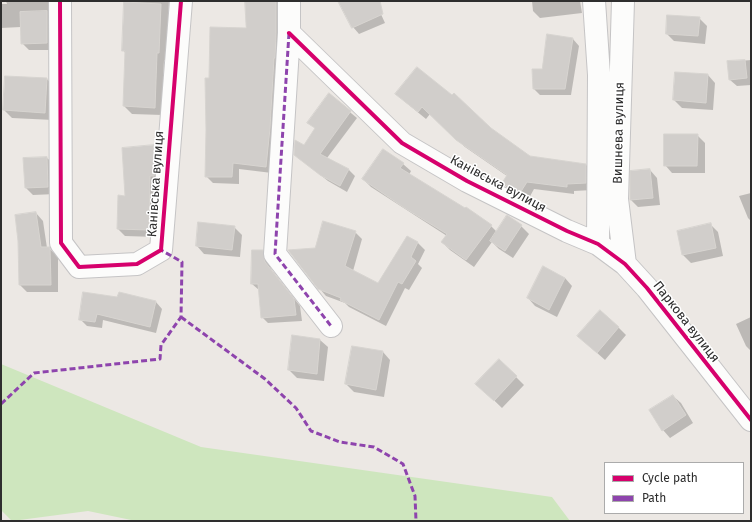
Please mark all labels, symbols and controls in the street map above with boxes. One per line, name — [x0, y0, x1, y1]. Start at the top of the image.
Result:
street label: Вишнева вулиця — [610, 82, 628, 184]
street label: Канівська вулиця — [144, 130, 168, 238]
street label: Канівська вулиця — [447, 152, 549, 216]
street label: Паркова вулиця — [649, 278, 723, 366]
legend — [604, 462, 744, 514]
text: Cycle path — [642, 471, 698, 485]
text: Path — [642, 491, 666, 505]

